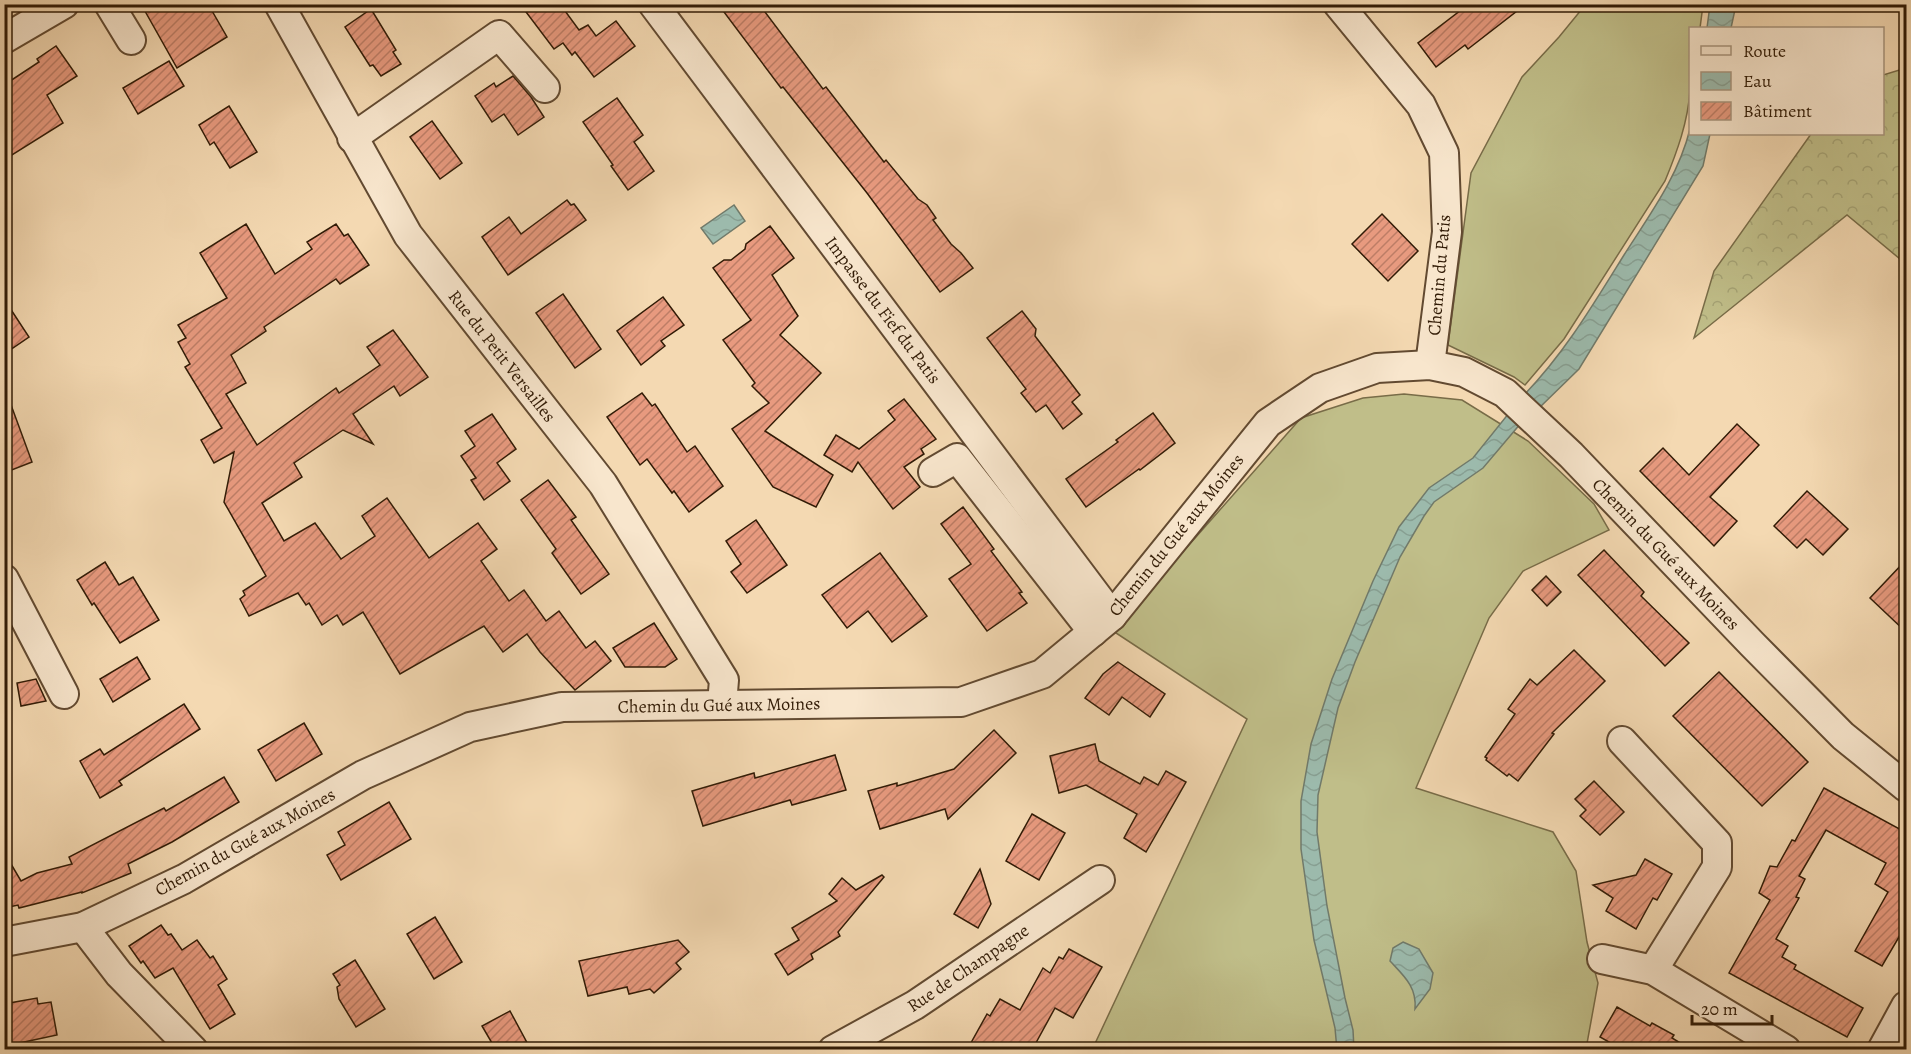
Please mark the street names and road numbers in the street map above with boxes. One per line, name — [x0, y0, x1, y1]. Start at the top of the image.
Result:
street label: Chemin du Patis — [1422, 213, 1456, 337]
street label: Impasse du Fief du Patis — [820, 231, 946, 389]
street label: Rue du Petit Versailles — [443, 285, 561, 427]
street label: Chemin du Gué aux Moines — [1103, 449, 1249, 621]
street label: Chemin du Gué aux Moines — [1587, 473, 1745, 635]
street label: Chemin du Gué aux Moines — [617, 691, 821, 719]
street label: Chemin du Gué aux Moines — [151, 782, 339, 902]
street label: Rue de Champagne — [902, 918, 1034, 1018]

